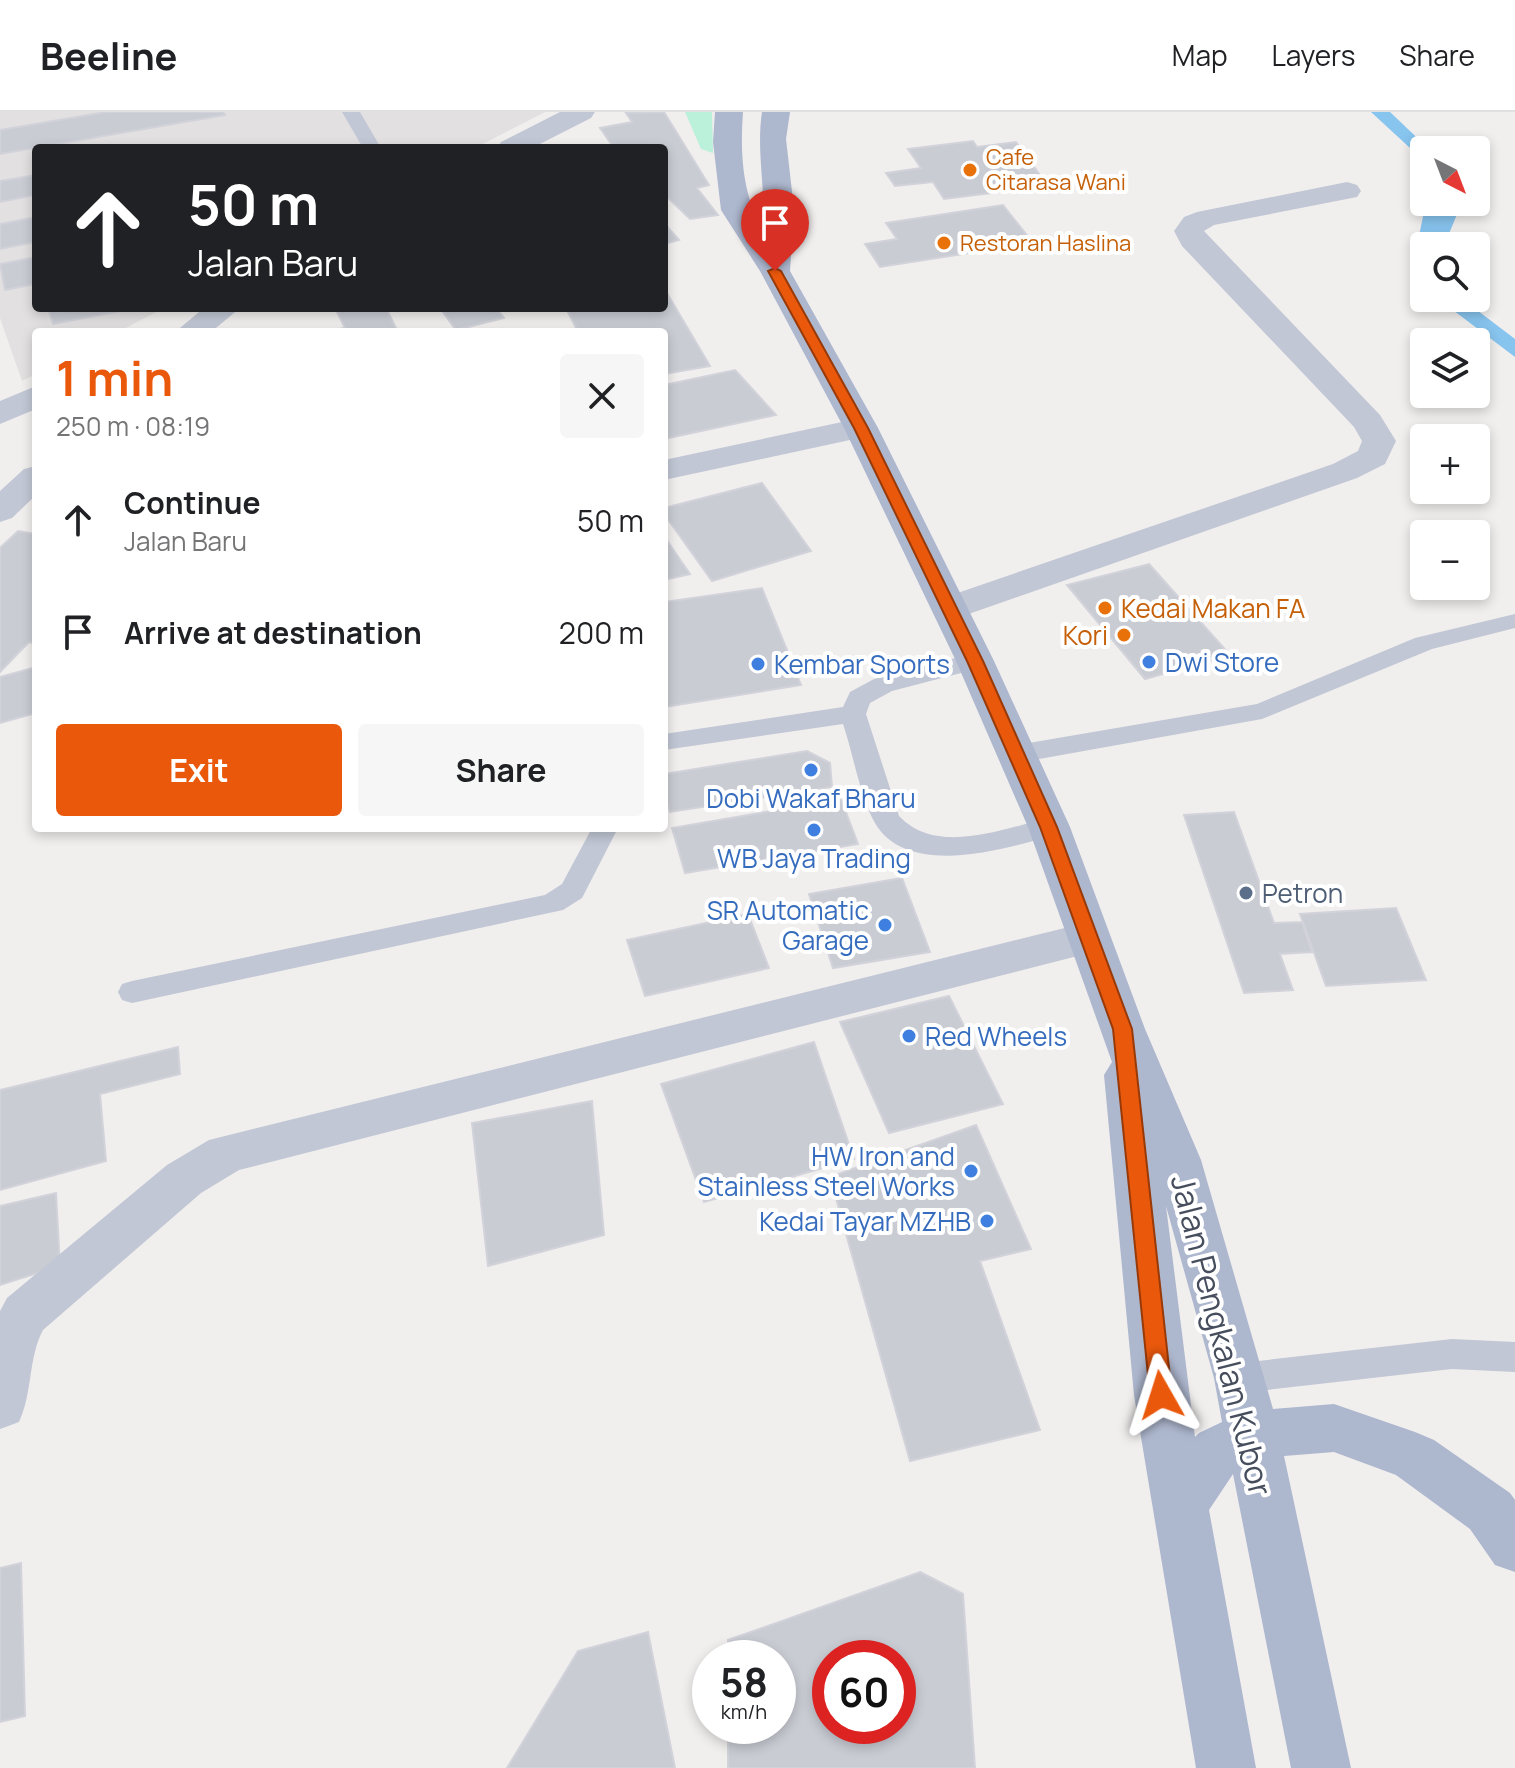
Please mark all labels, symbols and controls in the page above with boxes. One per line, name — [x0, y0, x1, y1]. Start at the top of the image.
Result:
text: Beeline — [40, 29, 177, 81]
text: Map — [1172, 36, 1228, 74]
text: Layers — [1272, 36, 1355, 74]
text: Share — [1399, 36, 1475, 74]
north arrow — [1410, 136, 1490, 216]
map controls — [1410, 136, 1490, 600]
place label: Cafe Citarasa Wani — [986, 142, 1126, 197]
marker: Cafe Citarasa Wani — [961, 161, 979, 179]
text: 50 m — [188, 165, 319, 242]
icon: ahead — [56, 176, 160, 280]
pin — [741, 189, 809, 271]
icon: arrive — [753, 201, 797, 245]
place label: Restoran Haslina — [960, 228, 1131, 258]
button: search — [1410, 232, 1490, 312]
marker: Restoran Haslina — [935, 234, 953, 252]
text: Jalan Baru — [188, 238, 358, 287]
button: layers — [1410, 328, 1490, 408]
text: 1 min — [56, 345, 173, 410]
button: close — [560, 354, 644, 438]
text: 250 m · 08:19 — [56, 408, 210, 444]
button: + — [1410, 424, 1490, 504]
text: Continue — [124, 482, 260, 523]
icon: ahead — [56, 498, 100, 542]
text: 50 m — [577, 500, 644, 541]
button: − — [1410, 520, 1490, 600]
text: Jalan Baru — [124, 523, 247, 559]
place label: Kedai Makan FA — [1121, 590, 1305, 626]
marker: Kedai Makan FA — [1096, 599, 1114, 617]
icon: arrive — [56, 610, 100, 654]
text: Arrive at destination — [124, 612, 422, 653]
text: 200 m — [559, 612, 644, 653]
place label: Kori — [1063, 617, 1108, 653]
marker: Kori — [1115, 626, 1133, 644]
place label: Dwi Store — [1165, 644, 1279, 680]
place label: Kembar Sports — [774, 646, 950, 682]
marker: Dwi Store — [1140, 653, 1158, 671]
marker: Kembar Sports — [749, 655, 767, 673]
button: Exit — [56, 724, 342, 816]
button: Share — [358, 724, 644, 816]
marker: Dobi Wakaf Bharu — [802, 761, 820, 779]
place label: Dobi Wakaf Bharu — [706, 780, 916, 816]
marker: WB Jaya Trading — [805, 821, 823, 839]
place label: WB Jaya Trading — [717, 840, 911, 876]
place label: Petron — [1262, 875, 1343, 911]
marker: Petron — [1237, 884, 1255, 902]
place label: SR Automatic Garage — [707, 892, 869, 958]
marker: SR Automatic Garage — [876, 916, 894, 934]
place label: Red Wheels — [925, 1018, 1067, 1054]
marker: Red Wheels — [900, 1027, 918, 1045]
place label: HW Iron and Stainless Steel Works — [697, 1138, 955, 1204]
marker: HW Iron and Stainless Steel Works — [962, 1162, 980, 1180]
street label: Jalan Pengkalan Kubor — [1161, 1170, 1283, 1500]
place label: Kedai Tayar MZHB — [759, 1203, 971, 1239]
marker: Kedai Tayar MZHB — [978, 1212, 996, 1230]
position arrow — [1119, 1353, 1203, 1437]
speed limit sign: 60 — [812, 1640, 916, 1744]
text: 58 — [720, 1654, 768, 1709]
text: km/h — [721, 1698, 767, 1725]

